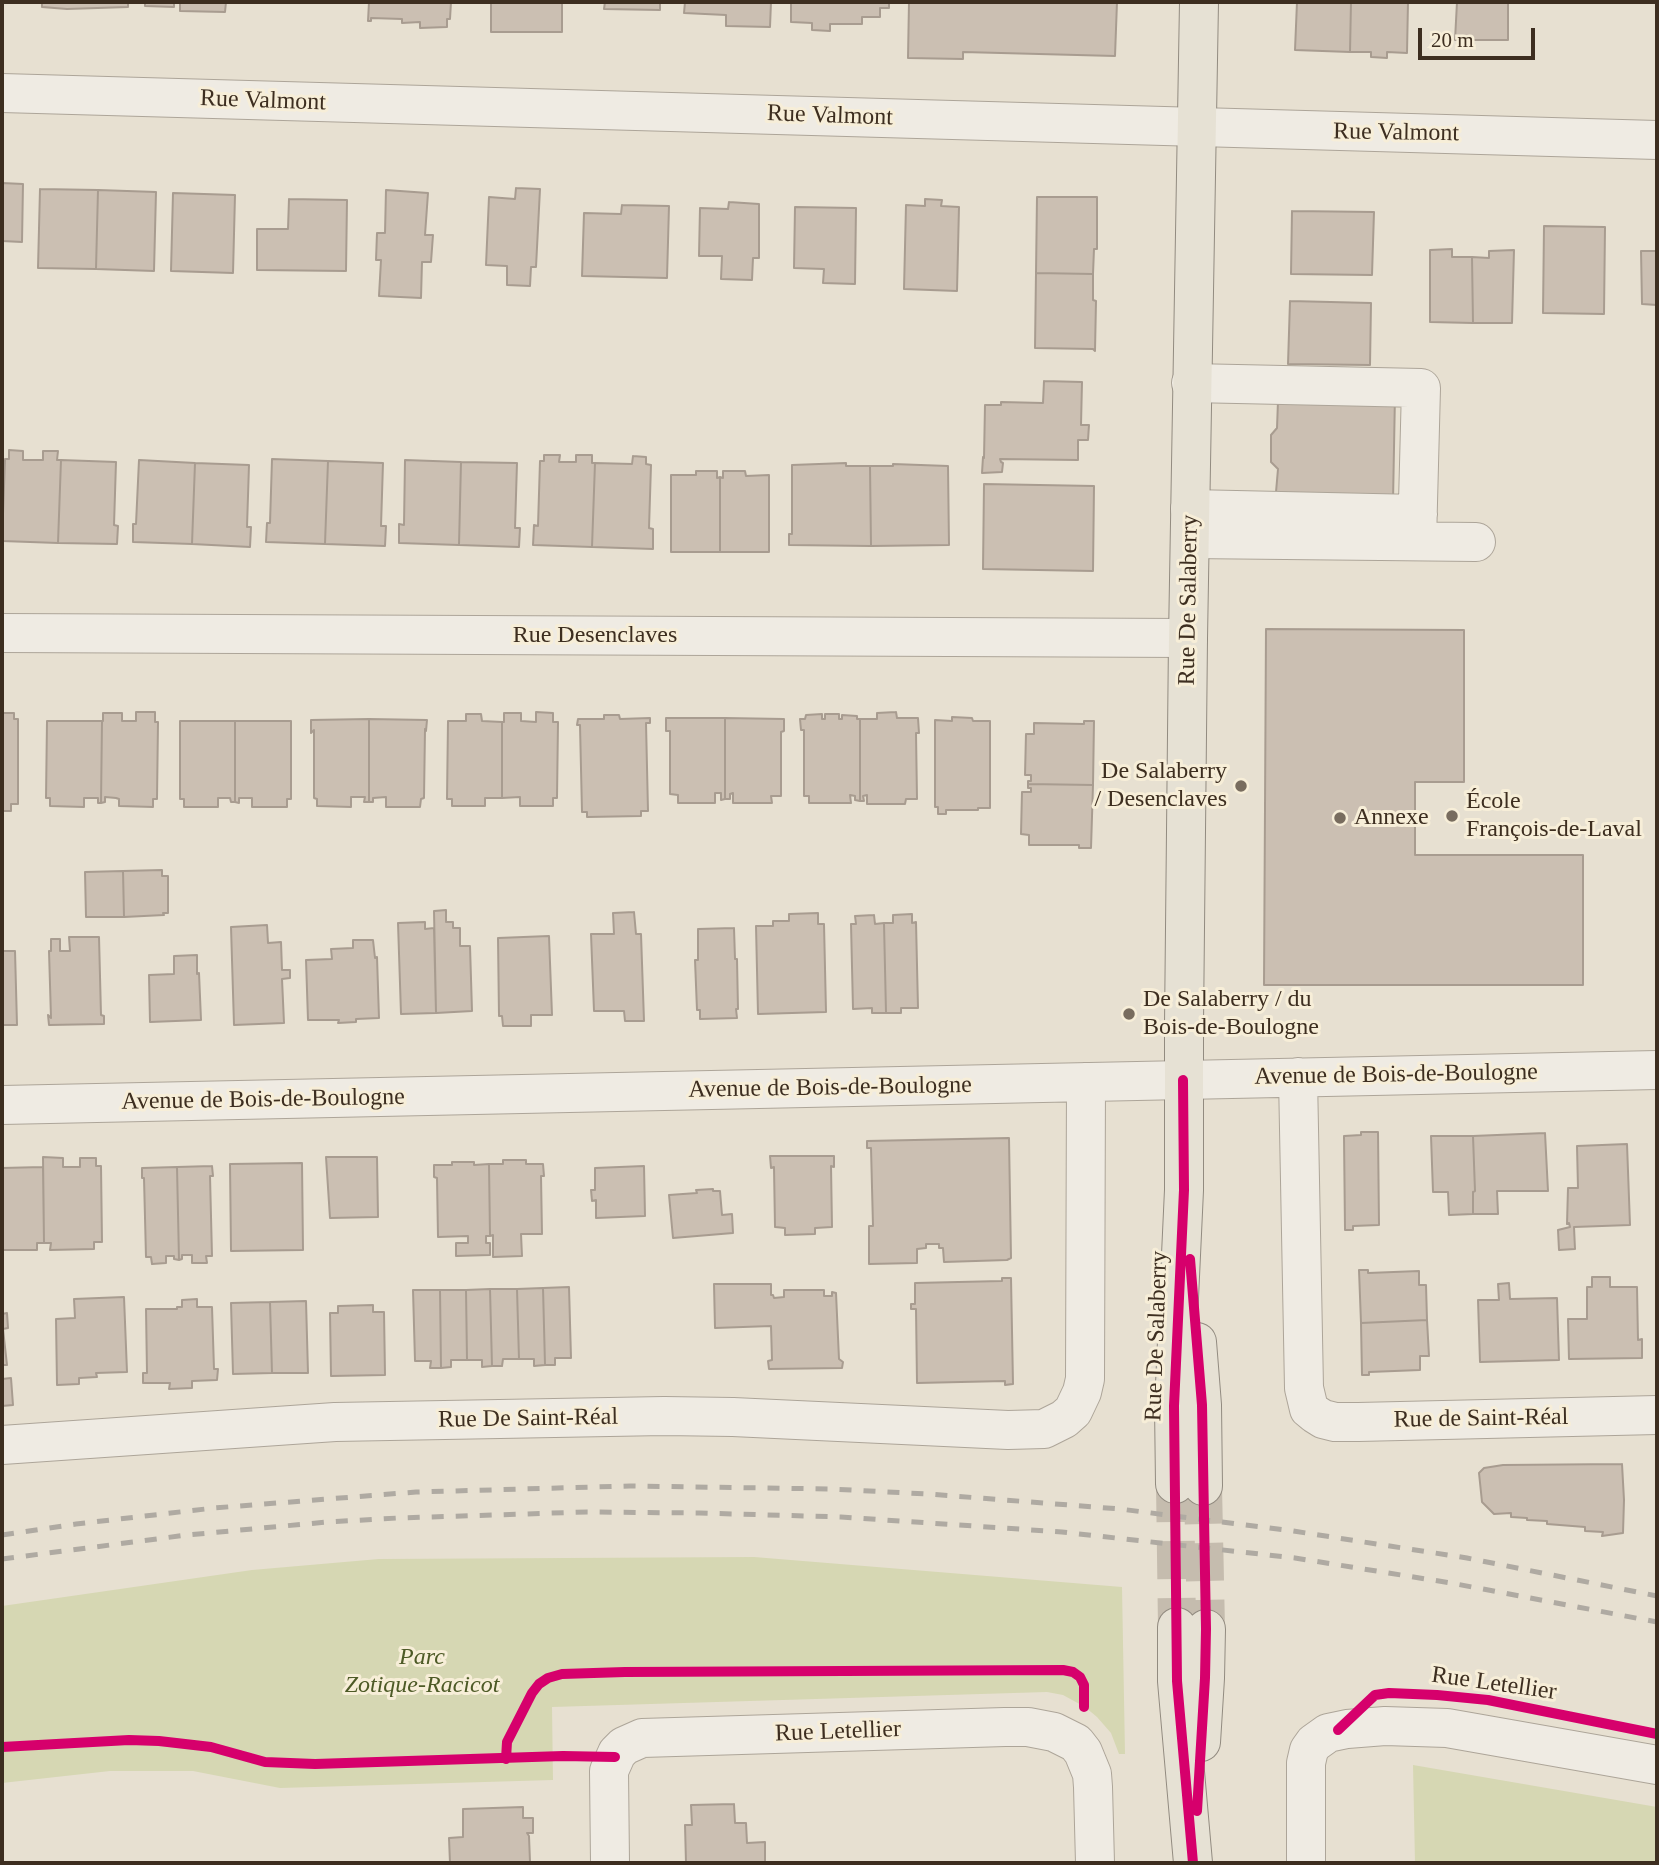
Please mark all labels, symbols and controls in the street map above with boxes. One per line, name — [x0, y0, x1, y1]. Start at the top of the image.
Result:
scale bar — [1421, 14, 1538, 58]
text: 20 m — [1431, 28, 1474, 52]
street label: Rue Valmont — [200, 84, 326, 118]
street label: Rue Valmont — [767, 99, 893, 133]
street label: Rue Valmont — [1333, 118, 1459, 148]
street label: Rue De Salaberry — [1173, 514, 1205, 686]
street label: Rue Desenclaves — [513, 622, 677, 650]
place label: De Salaberry / Desenclaves — [1094, 758, 1227, 814]
marker: De Salaberry / Desenclaves — [1233, 778, 1249, 794]
place label: École François-de-Laval — [1466, 788, 1642, 844]
place label: Annexe — [1354, 804, 1429, 832]
marker: École François-de-Laval — [1444, 808, 1460, 824]
marker: Annexe — [1332, 810, 1348, 826]
place label: De Salaberry / du Bois-de-Boulogne — [1143, 986, 1319, 1042]
marker: De Salaberry / du Bois-de-Boulogne — [1121, 1006, 1137, 1022]
street label: Avenue de Bois-de-Boulogne — [1254, 1058, 1538, 1092]
street label: Avenue de Bois-de-Boulogne — [688, 1071, 972, 1105]
street label: Avenue de Bois-de-Boulogne — [121, 1083, 405, 1117]
street label: Rue De Salaberry — [1140, 1250, 1174, 1422]
street label: Rue De Saint-Réal — [438, 1403, 618, 1435]
street label: Rue de Saint-Réal — [1393, 1403, 1569, 1435]
park label: Parc Zotique-Racicot — [345, 1644, 499, 1700]
street label: Rue Letellier — [1430, 1661, 1558, 1707]
street label: Rue Letellier — [775, 1715, 901, 1749]

